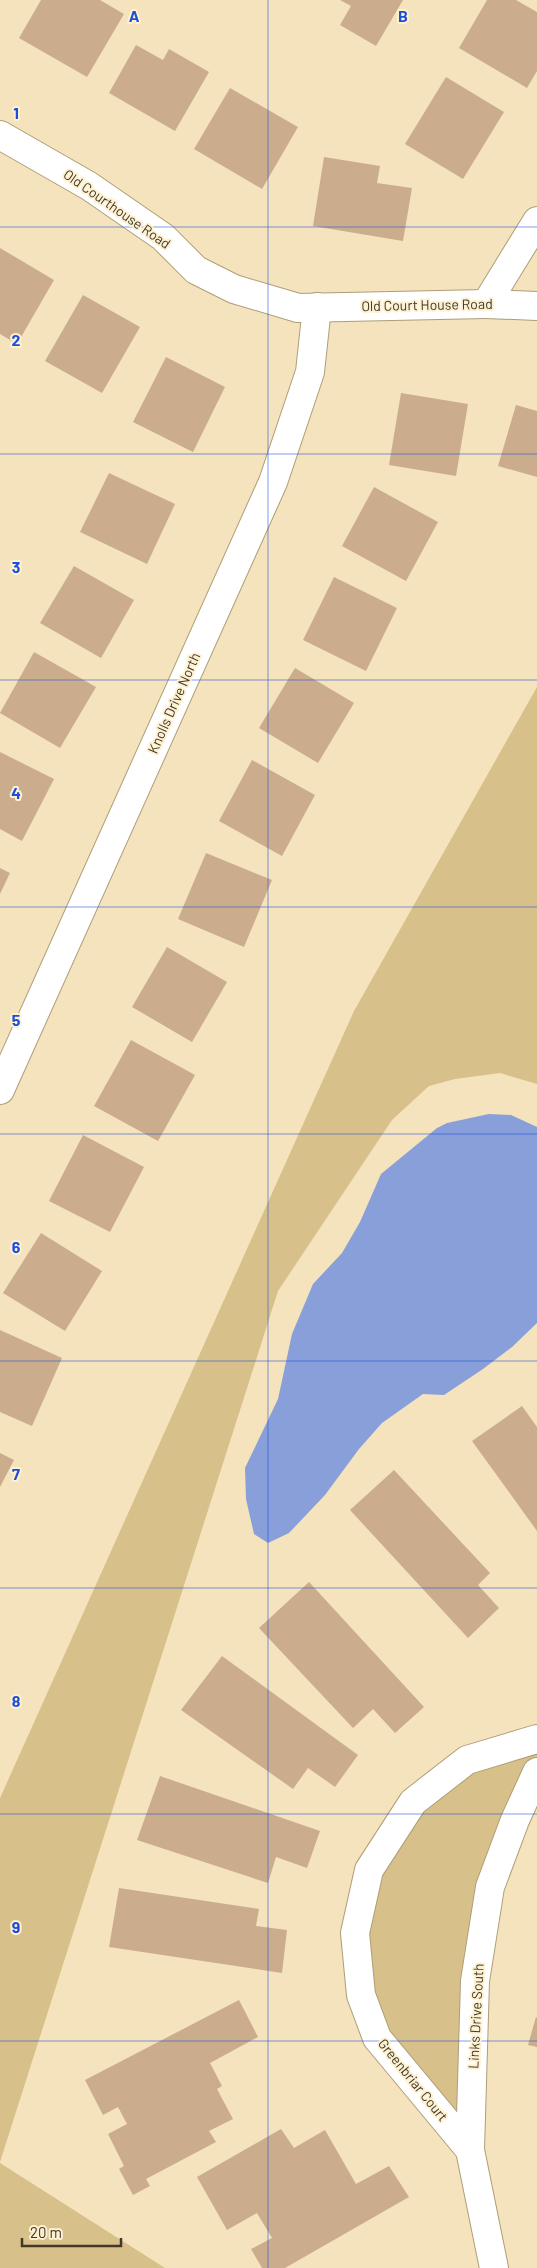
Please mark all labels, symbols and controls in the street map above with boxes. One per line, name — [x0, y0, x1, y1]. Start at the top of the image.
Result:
text: A — [129, 6, 140, 25]
text: B — [398, 6, 408, 25]
text: 1 — [13, 103, 19, 122]
street label: Old Courthouse Road — [60, 165, 174, 252]
street label: Old Court House Road — [361, 295, 493, 314]
text: 2 — [12, 330, 21, 349]
text: 3 — [12, 557, 20, 576]
street label: Knolls Drive North — [144, 650, 203, 756]
text: 4 — [11, 783, 21, 802]
text: 5 — [12, 1010, 21, 1029]
text: 6 — [12, 1237, 21, 1256]
text: 7 — [12, 1464, 20, 1483]
text: 8 — [12, 1691, 21, 1710]
text: 9 — [12, 1917, 20, 1936]
street label: Links Drive South — [464, 1963, 487, 2069]
street label: Greenbriar Court — [375, 2035, 452, 2124]
scale bar — [22, 2216, 121, 2248]
text: 20 m — [30, 2223, 62, 2241]

